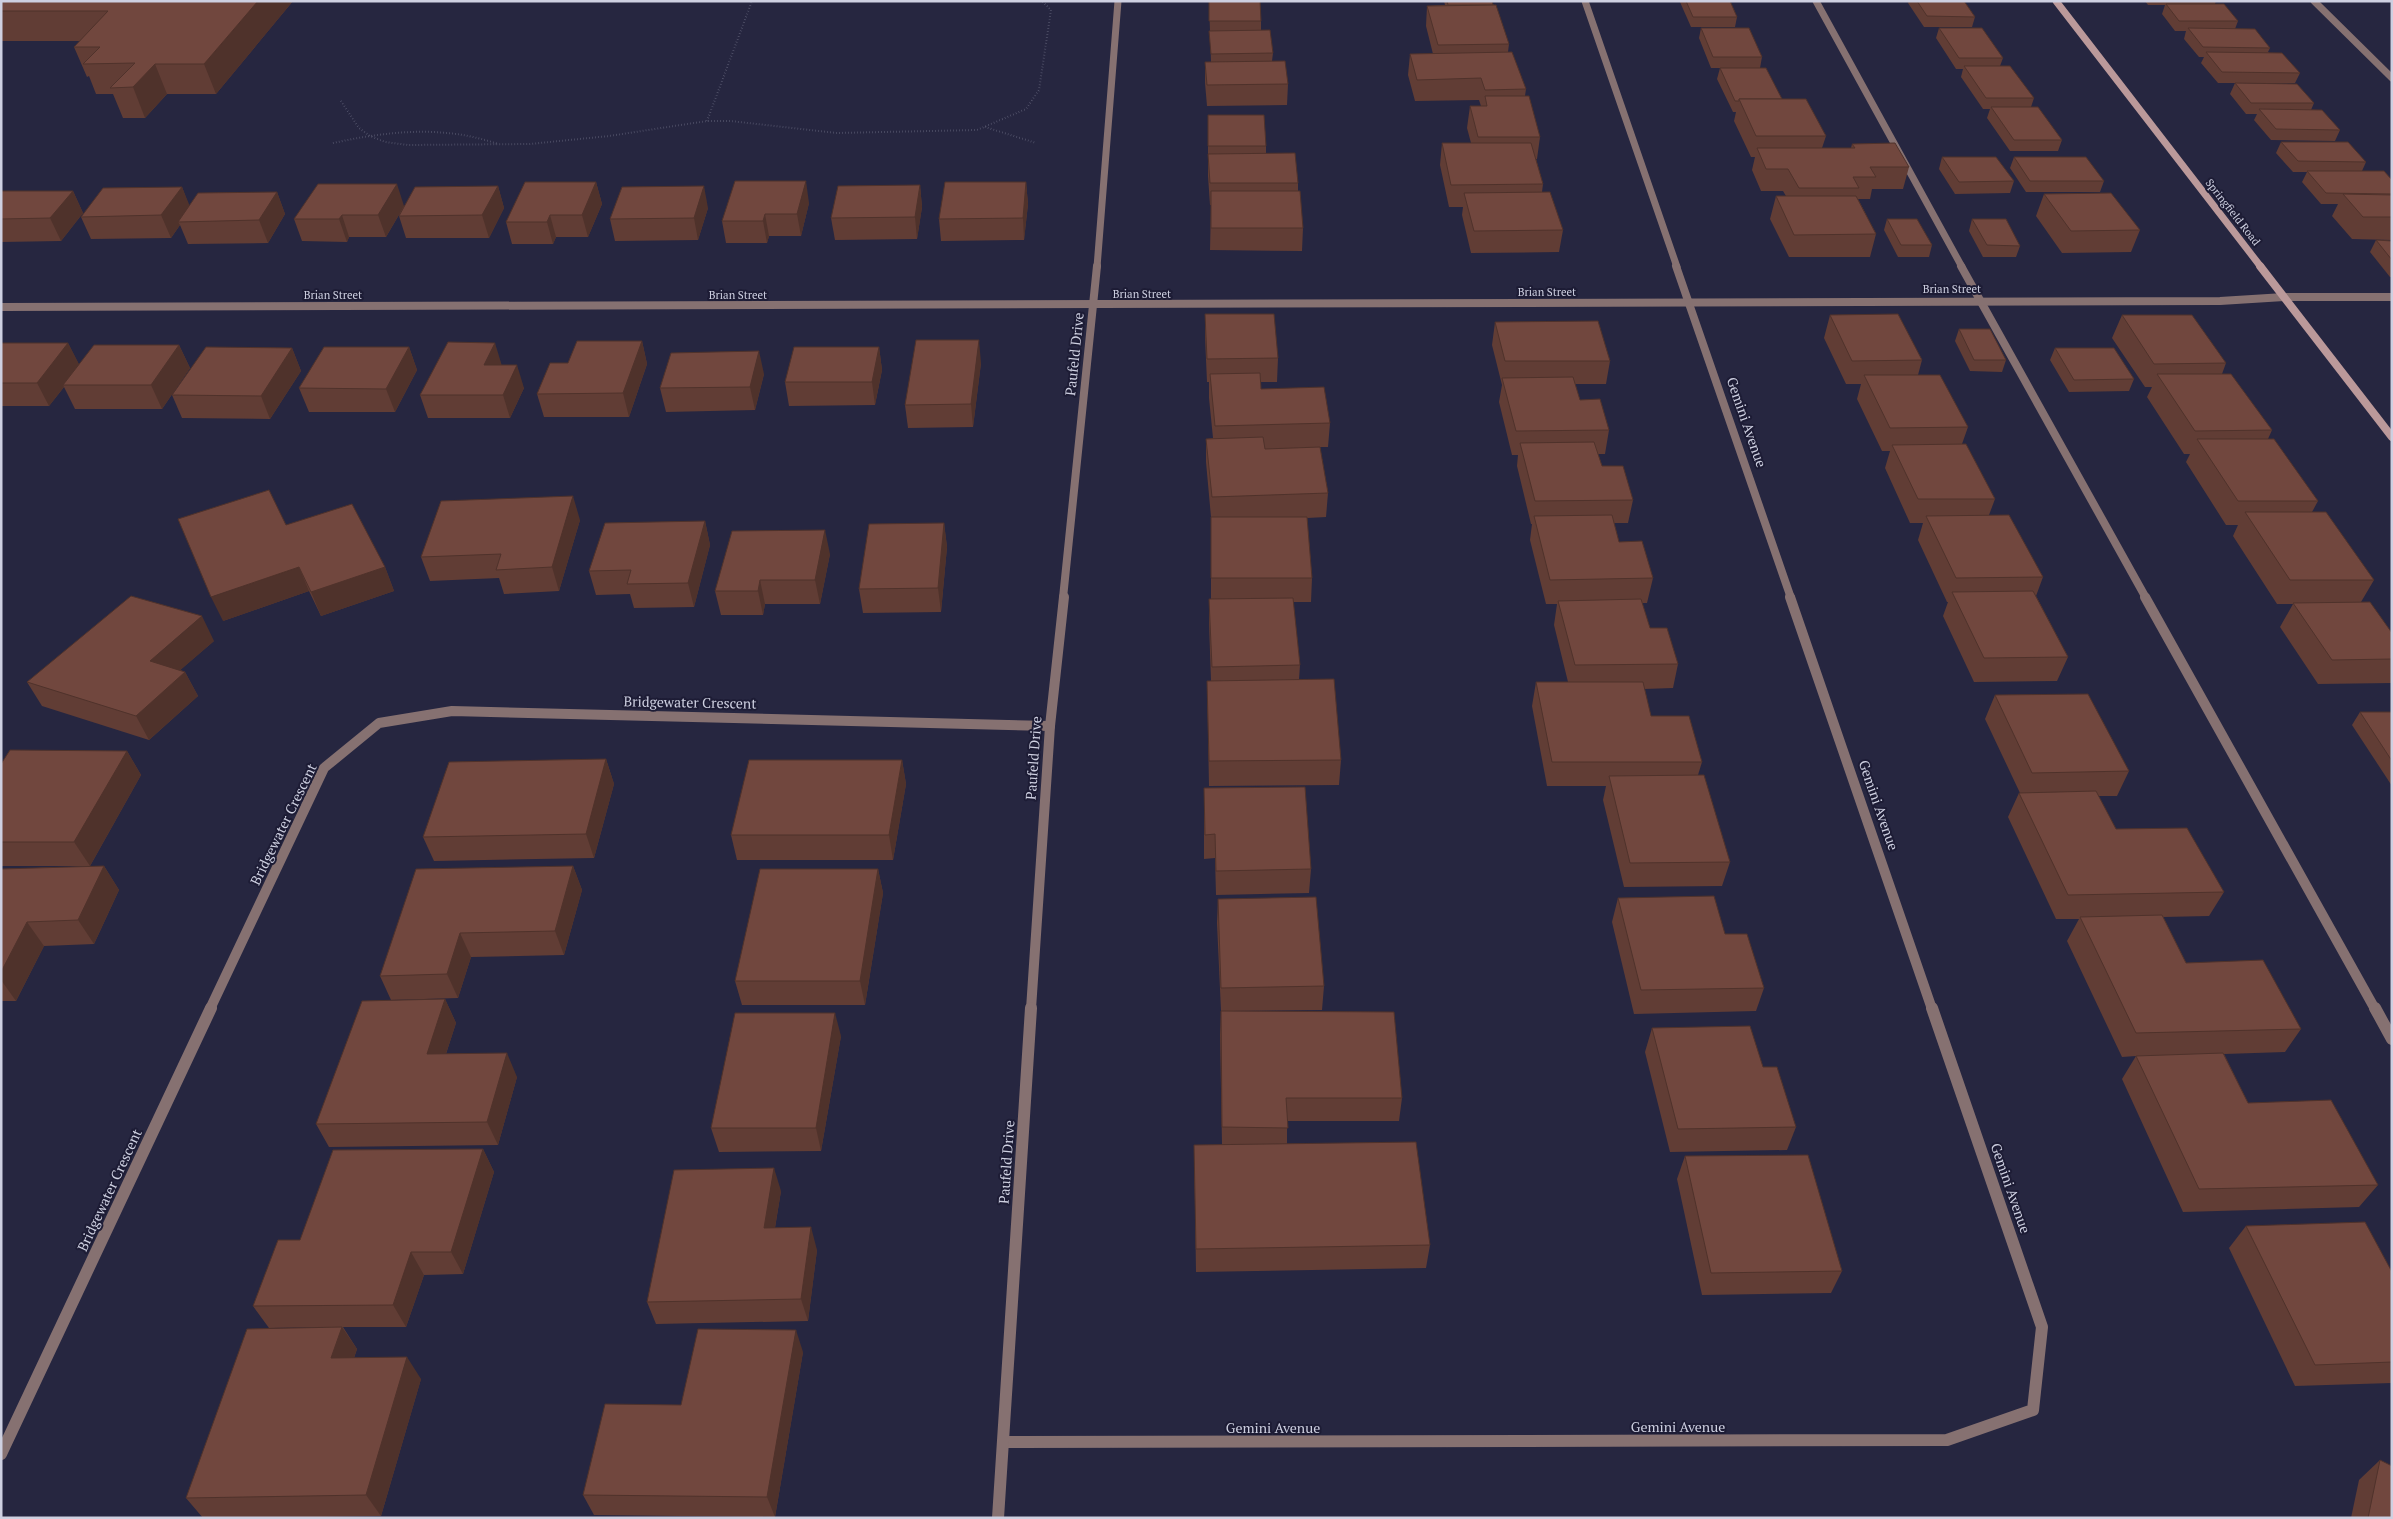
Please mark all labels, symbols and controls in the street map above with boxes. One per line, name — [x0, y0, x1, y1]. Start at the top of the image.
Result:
street label: Springfield Road — [2203, 176, 2263, 248]
street label: Brian Street — [1923, 282, 1981, 296]
street label: Brian Street — [1518, 285, 1576, 299]
street label: Brian Street — [1113, 287, 1171, 301]
street label: Brian Street — [304, 288, 362, 302]
street label: Brian Street — [709, 288, 767, 302]
street label: Paufeld Drive — [1060, 311, 1088, 397]
street label: Gemini Avenue — [1723, 374, 1771, 470]
street label: Bridgewater Crescent — [623, 691, 757, 713]
street label: Paufeld Drive — [1021, 716, 1045, 800]
street label: Gemini Avenue — [1855, 757, 1903, 853]
street label: Bridgewater Crescent — [245, 759, 321, 888]
street label: Paufeld Drive — [994, 1120, 1018, 1204]
street label: Bridgewater Crescent — [72, 1125, 146, 1254]
street label: Gemini Avenue — [1987, 1140, 2035, 1236]
street label: Gemini Avenue — [1631, 1417, 1725, 1436]
street label: Gemini Avenue — [1226, 1418, 1320, 1437]

